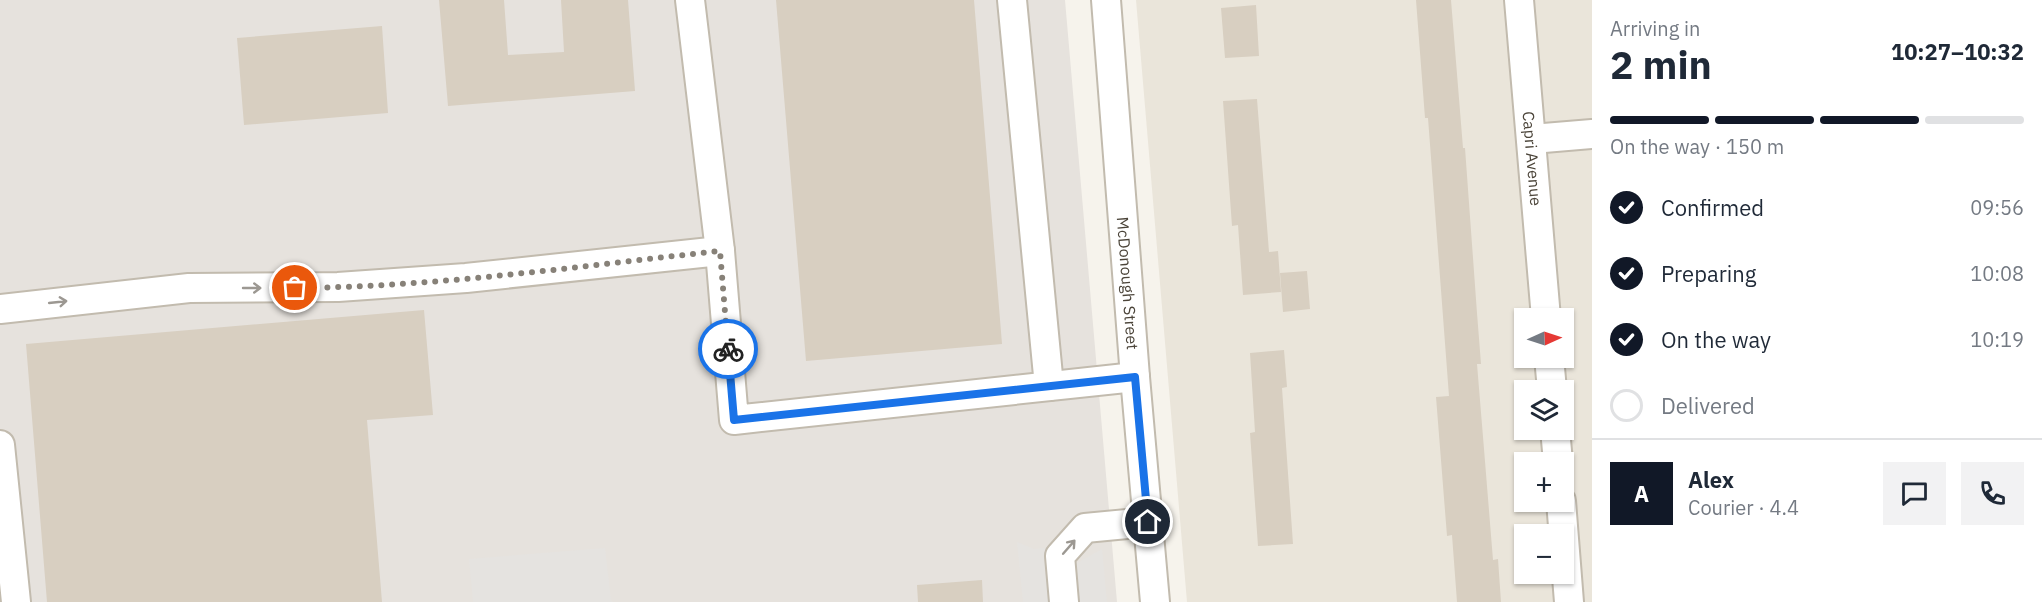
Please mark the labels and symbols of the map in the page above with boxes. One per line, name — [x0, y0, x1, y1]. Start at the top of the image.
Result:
street label: Capri Avenue — [1518, 110, 1546, 207]
street label: McDonough Street — [1113, 216, 1143, 350]
pin — [269, 262, 320, 313]
one-way arrow — [242, 282, 262, 294]
one-way arrow — [48, 297, 68, 308]
north arrow — [1514, 308, 1574, 368]
courier — [698, 319, 758, 379]
pin — [1122, 496, 1173, 547]
one-way arrow — [1062, 539, 1075, 555]

